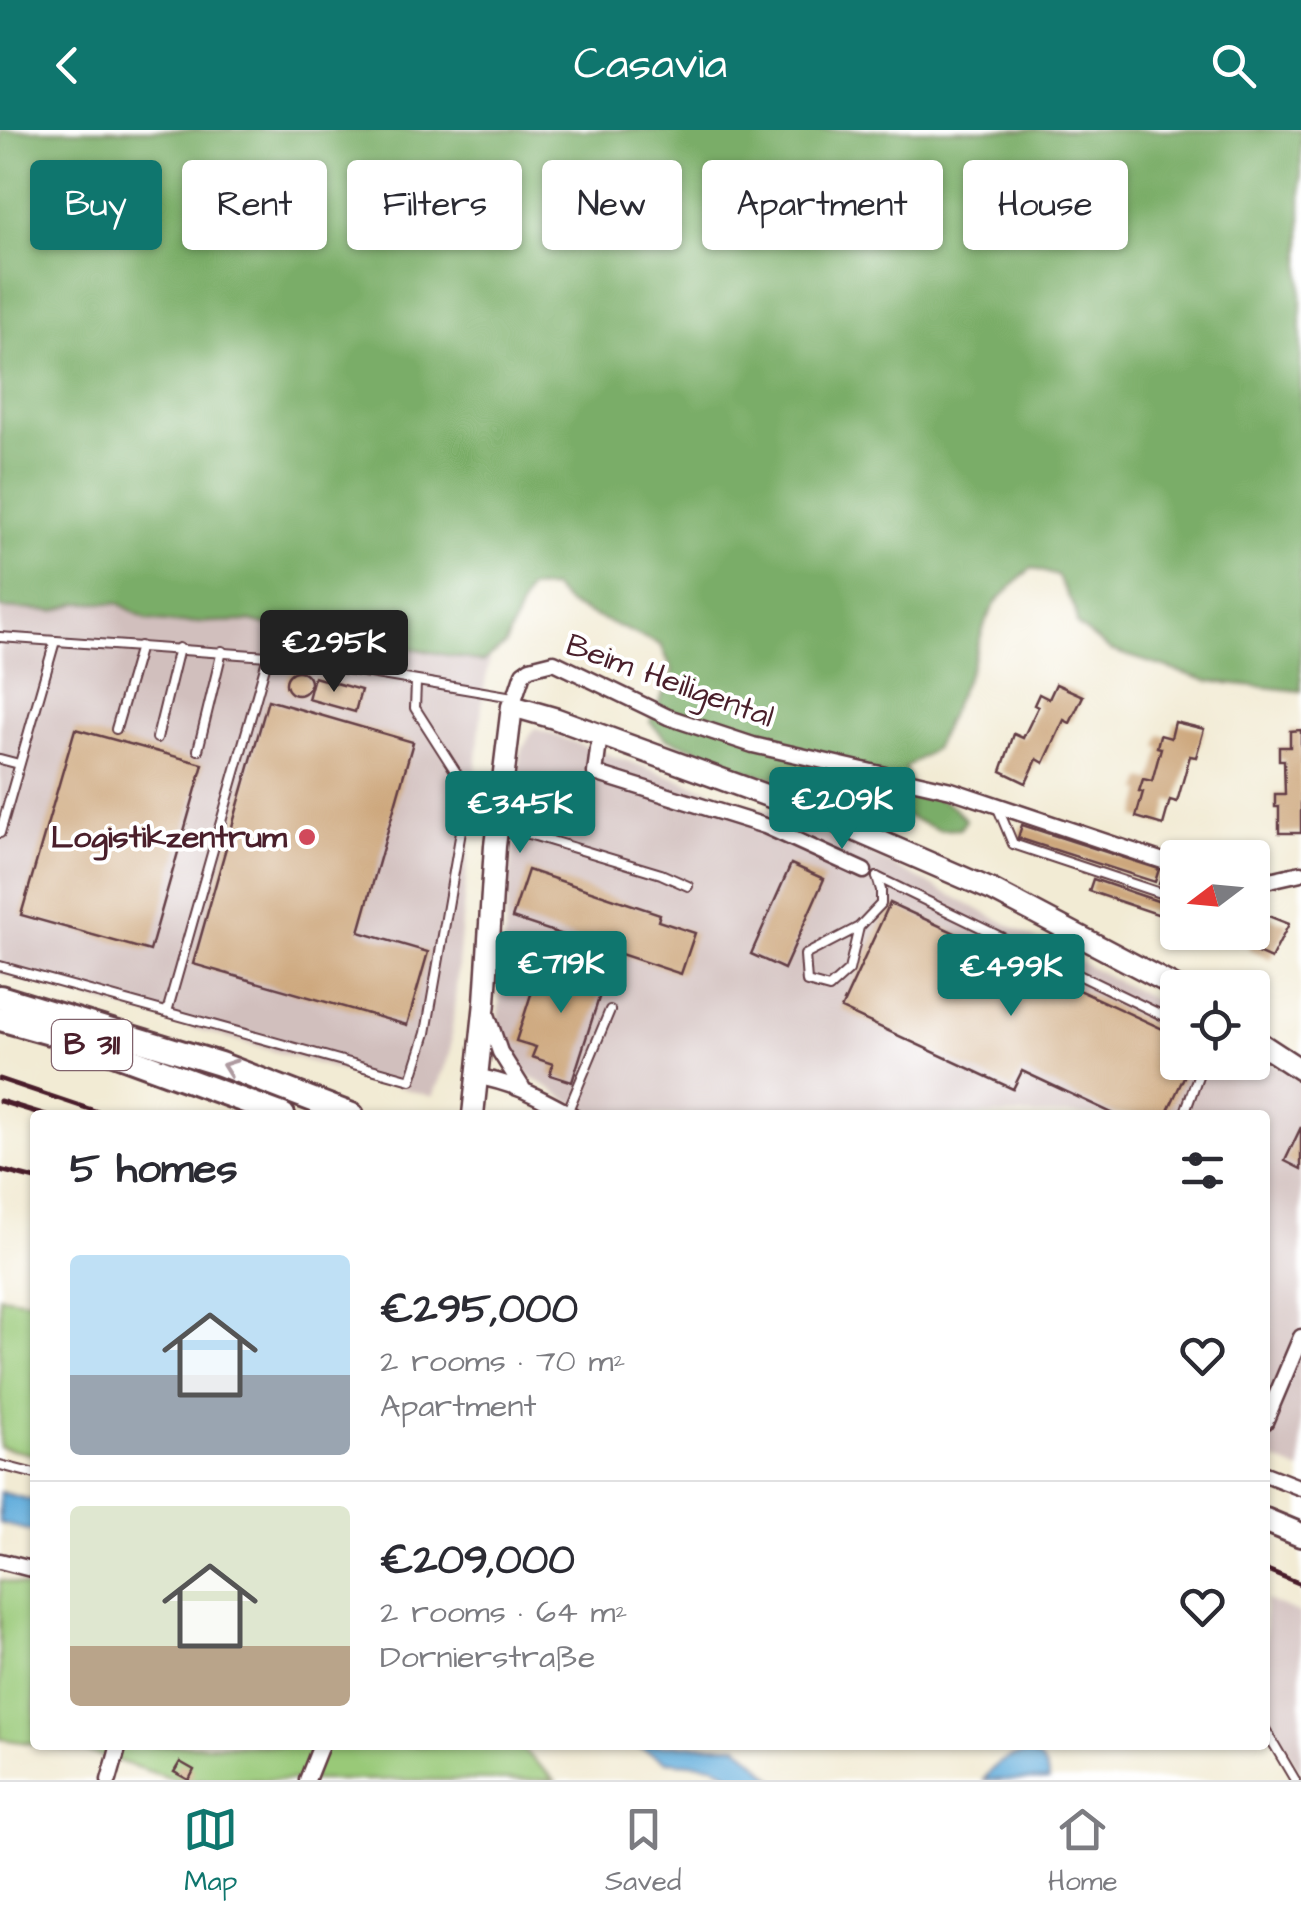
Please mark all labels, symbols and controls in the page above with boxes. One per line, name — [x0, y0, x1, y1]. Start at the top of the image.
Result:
text: Casavia — [574, 34, 727, 96]
icon: back — [40, 38, 95, 93]
icon: search — [1206, 38, 1261, 93]
chip: Buy — [30, 160, 162, 250]
chip: Rent — [182, 160, 327, 250]
chip: Filters — [347, 160, 522, 250]
chip: New — [542, 160, 682, 250]
chip: Apartment — [702, 160, 943, 250]
chip: House — [963, 160, 1128, 250]
pin: €295K — [264, 610, 404, 695]
text: €295K — [282, 620, 386, 665]
street label: Beim Heiligental — [560, 623, 780, 739]
pin: €209K — [772, 767, 912, 852]
pin: €345K — [450, 771, 590, 856]
text: €209K — [791, 777, 893, 822]
text: €345K — [467, 781, 573, 826]
place label: Logistikzentrum — [51, 815, 288, 861]
marker: Logistikzentrum — [296, 826, 318, 848]
north arrow — [1160, 840, 1270, 950]
map controls — [1160, 840, 1270, 1080]
pin: €719K — [491, 931, 631, 1016]
pin: €499K — [941, 934, 1081, 1019]
text: €719K — [518, 941, 604, 986]
text: €499K — [959, 944, 1063, 989]
button: locate — [1160, 970, 1270, 1080]
road number: B 311 — [52, 1020, 132, 1070]
one-way arrow — [221, 1058, 238, 1079]
text: 5 homes — [70, 1141, 237, 1199]
icon: filters — [1175, 1143, 1230, 1198]
text: €295,000 — [380, 1281, 578, 1339]
icon: home — [150, 1295, 270, 1415]
icon: heart — [1175, 1328, 1230, 1383]
text: 2 rooms · 70 m² — [380, 1339, 625, 1384]
text: Apartment — [380, 1384, 536, 1429]
text: €209,000 — [380, 1532, 575, 1590]
icon: home — [150, 1546, 270, 1666]
icon: heart — [1175, 1579, 1230, 1634]
text: 2 rooms · 64 m² — [380, 1590, 627, 1635]
text: Dornierstraße — [380, 1635, 595, 1680]
tab: Map — [183, 1802, 238, 1901]
tab: Saved — [605, 1802, 681, 1901]
tab: Home — [1048, 1802, 1118, 1901]

